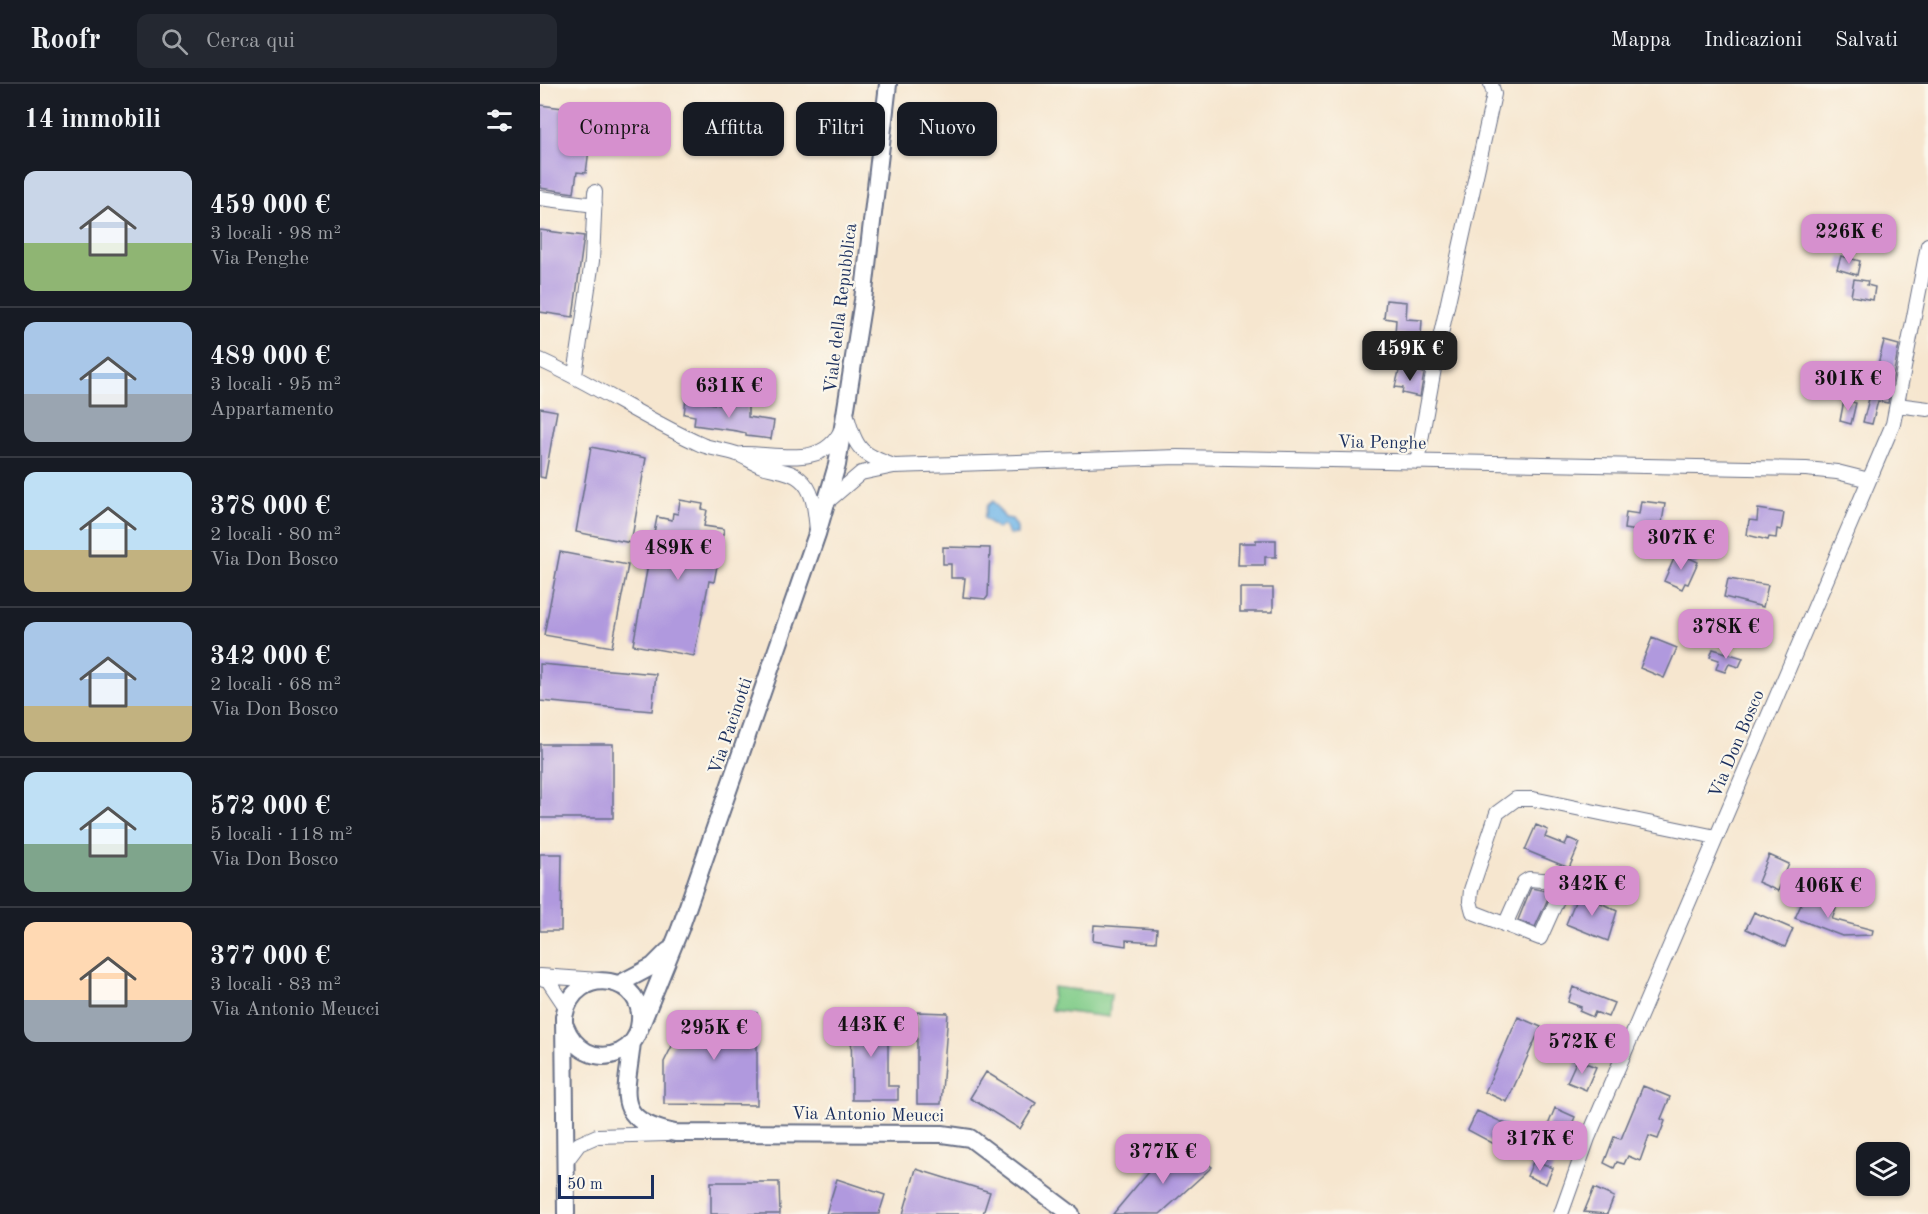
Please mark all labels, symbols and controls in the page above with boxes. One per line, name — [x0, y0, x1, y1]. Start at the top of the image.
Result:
search box — [137, 14, 557, 68]
icon: search — [158, 25, 191, 58]
text: Roofr — [30, 27, 101, 55]
text: Cerca qui — [206, 30, 295, 52]
text: Mappa — [1611, 30, 1671, 51]
text: Indicazioni — [1704, 30, 1802, 51]
text: Salvati — [1835, 30, 1898, 51]
chip: Compra — [558, 102, 671, 156]
chip: Affitta — [683, 102, 784, 156]
chip: Filtri — [796, 102, 885, 156]
chip: Nuovo — [897, 102, 997, 156]
icon: filters — [483, 104, 516, 137]
text: 14 immobili — [24, 107, 161, 133]
text: 459 000 € — [210, 193, 330, 219]
icon: home — [72, 195, 144, 267]
pin: 226K € — [1800, 214, 1898, 265]
street label: Viale della Repubblica — [822, 222, 860, 394]
text: 226K € — [1815, 223, 1883, 243]
text: 3 locali · 98 m² — [210, 224, 341, 244]
text: Via Penghe — [210, 249, 309, 269]
pin: 459K € — [1361, 331, 1459, 382]
text: 459K € — [1376, 340, 1444, 360]
text: 489 000 € — [210, 344, 330, 370]
icon: home — [72, 346, 144, 418]
pin: 301K € — [1799, 361, 1897, 412]
pin: 631K € — [680, 368, 778, 419]
text: 301K € — [1814, 370, 1882, 390]
text: 3 locali · 95 m² — [210, 375, 341, 395]
text: 631K € — [695, 377, 763, 397]
text: Appartamento — [210, 400, 334, 420]
street label: Via Penghe — [1337, 433, 1427, 453]
text: 378 000 € — [210, 494, 330, 520]
icon: home — [72, 496, 144, 568]
pin: 307K € — [1632, 520, 1730, 571]
text: 2 locali · 80 m² — [210, 525, 341, 545]
text: 307K € — [1647, 529, 1715, 549]
pin: 489K € — [629, 530, 727, 581]
text: 489K € — [644, 539, 712, 559]
text: Via Don Bosco — [210, 550, 338, 570]
pin: 378K € — [1677, 609, 1775, 660]
text: 378K € — [1692, 618, 1760, 638]
text: 342 000 € — [210, 644, 330, 670]
icon: home — [72, 646, 144, 718]
text: 2 locali · 68 m² — [210, 675, 341, 695]
street label: Via Pacinotti — [706, 675, 756, 777]
street label: Via Don Bosco — [1706, 687, 1768, 801]
text: Via Don Bosco — [210, 700, 338, 720]
text: 572 000 € — [210, 794, 330, 820]
icon: home — [72, 796, 144, 868]
text: 5 locali · 118 m² — [210, 825, 353, 845]
text: Via Don Bosco — [210, 850, 338, 870]
pin: 342K € — [1543, 866, 1641, 917]
pin: 406K € — [1779, 868, 1877, 919]
text: 342K € — [1558, 875, 1626, 895]
text: 406K € — [1794, 877, 1862, 897]
text: 377 000 € — [210, 944, 330, 970]
icon: home — [72, 946, 144, 1018]
text: 3 locali · 83 m² — [210, 975, 341, 995]
text: Via Antonio Meucci — [210, 1000, 380, 1020]
pin: 443K € — [822, 1007, 920, 1058]
pin: 295K € — [665, 1010, 763, 1061]
text: 443K € — [837, 1016, 905, 1036]
text: 295K € — [680, 1019, 748, 1039]
pin: 572K € — [1533, 1024, 1631, 1075]
text: 572K € — [1548, 1033, 1616, 1053]
street label: Via Antonio Meucci — [792, 1105, 945, 1125]
pin: 317K € — [1491, 1121, 1589, 1172]
text: 317K € — [1506, 1130, 1574, 1150]
pin: 377K € — [1114, 1134, 1212, 1185]
map controls — [1856, 1142, 1910, 1196]
button: layers — [1856, 1142, 1910, 1196]
text: 377K € — [1129, 1143, 1197, 1163]
scale bar — [558, 1172, 654, 1200]
text: 50 m — [567, 1177, 603, 1193]

